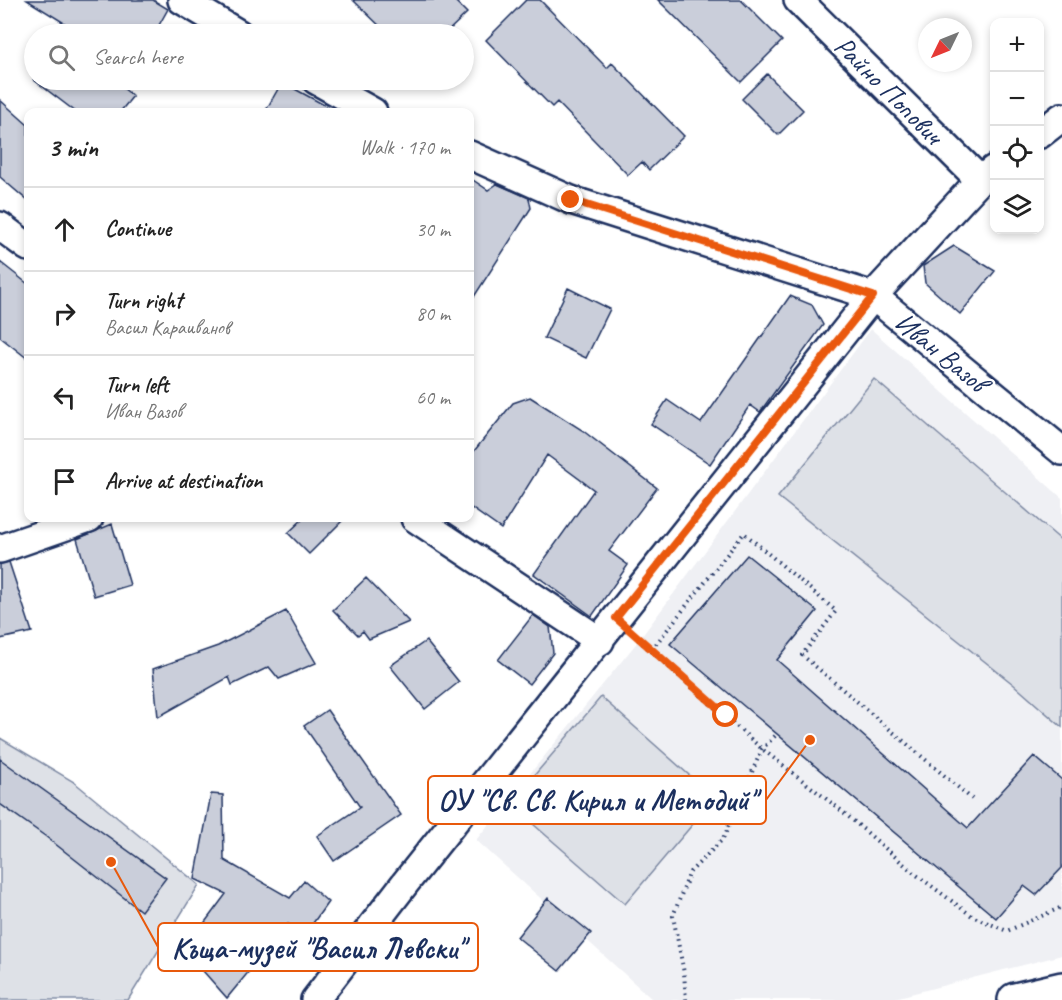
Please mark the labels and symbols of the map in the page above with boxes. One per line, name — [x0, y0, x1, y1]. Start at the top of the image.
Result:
north arrow — [918, 18, 972, 72]
street label: Райно Попович — [827, 28, 953, 154]
route end — [557, 186, 583, 212]
street label: Иван Вазов — [888, 304, 999, 404]
route start — [712, 701, 738, 727]
callout: ОУ "Св. Св. Кирил и Методий" — [428, 776, 766, 824]
text: ОУ "Св. Св. Кирил и Методий" — [438, 781, 763, 819]
callout: Къща-музей "Васил Левски" — [158, 923, 478, 971]
text: Къща-музей "Васил Левски" — [172, 929, 471, 968]

